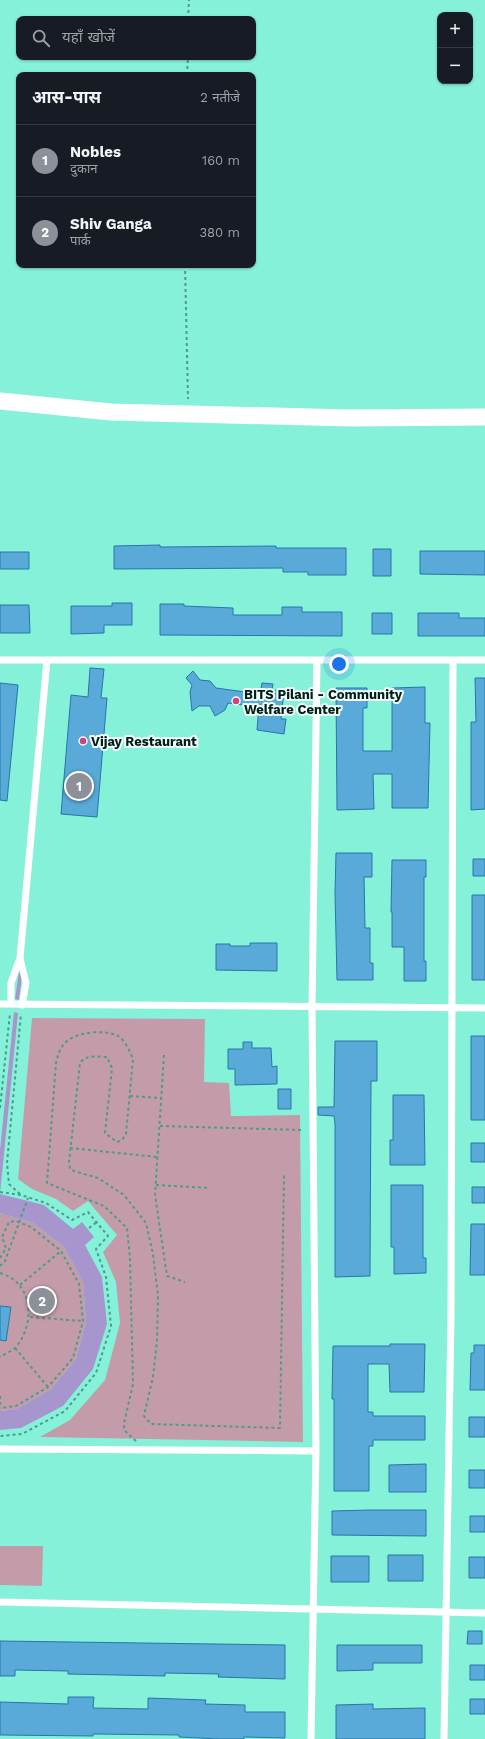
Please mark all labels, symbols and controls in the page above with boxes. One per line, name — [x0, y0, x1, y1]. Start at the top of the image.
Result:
map controls — [437, 12, 473, 84]
button: + — [437, 12, 473, 48]
search box — [16, 16, 256, 60]
icon: search — [30, 27, 52, 49]
text: यहाँ खोजें — [62, 28, 115, 46]
button: − — [437, 48, 473, 84]
text: आस-पास — [32, 87, 101, 107]
text: 2 नतीजे — [200, 90, 240, 105]
text: Nobles — [70, 143, 121, 161]
text: 1 — [42, 153, 48, 168]
text: 160 m — [202, 153, 240, 168]
text: दुकान — [70, 161, 97, 176]
text: Shiv Ganga — [70, 215, 152, 233]
text: 2 — [41, 225, 49, 240]
text: 380 m — [200, 225, 240, 240]
text: पार्क — [70, 233, 91, 248]
your location — [329, 654, 349, 674]
place label: BITS Pilani - Community Welfare Center — [244, 687, 403, 717]
marker: BITS Pilani - Community Welfare Center — [231, 696, 241, 706]
place label: Vijay Restaurant — [91, 734, 197, 749]
marker: Vijay Restaurant — [78, 736, 88, 746]
pin: 1 — [66, 771, 92, 801]
pin: 2 — [29, 1286, 55, 1316]

